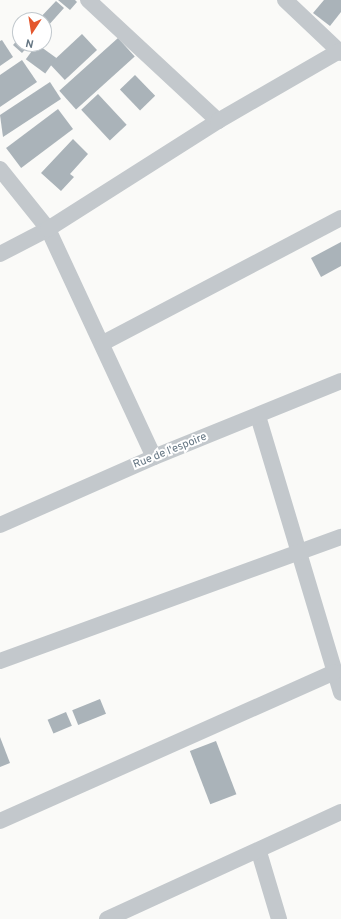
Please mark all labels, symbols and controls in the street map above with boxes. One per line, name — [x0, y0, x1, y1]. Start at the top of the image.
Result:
north arrow — [12, 12, 52, 52]
text: N — [24, 35, 35, 50]
street label: Rue de l'espoire — [131, 430, 209, 472]

